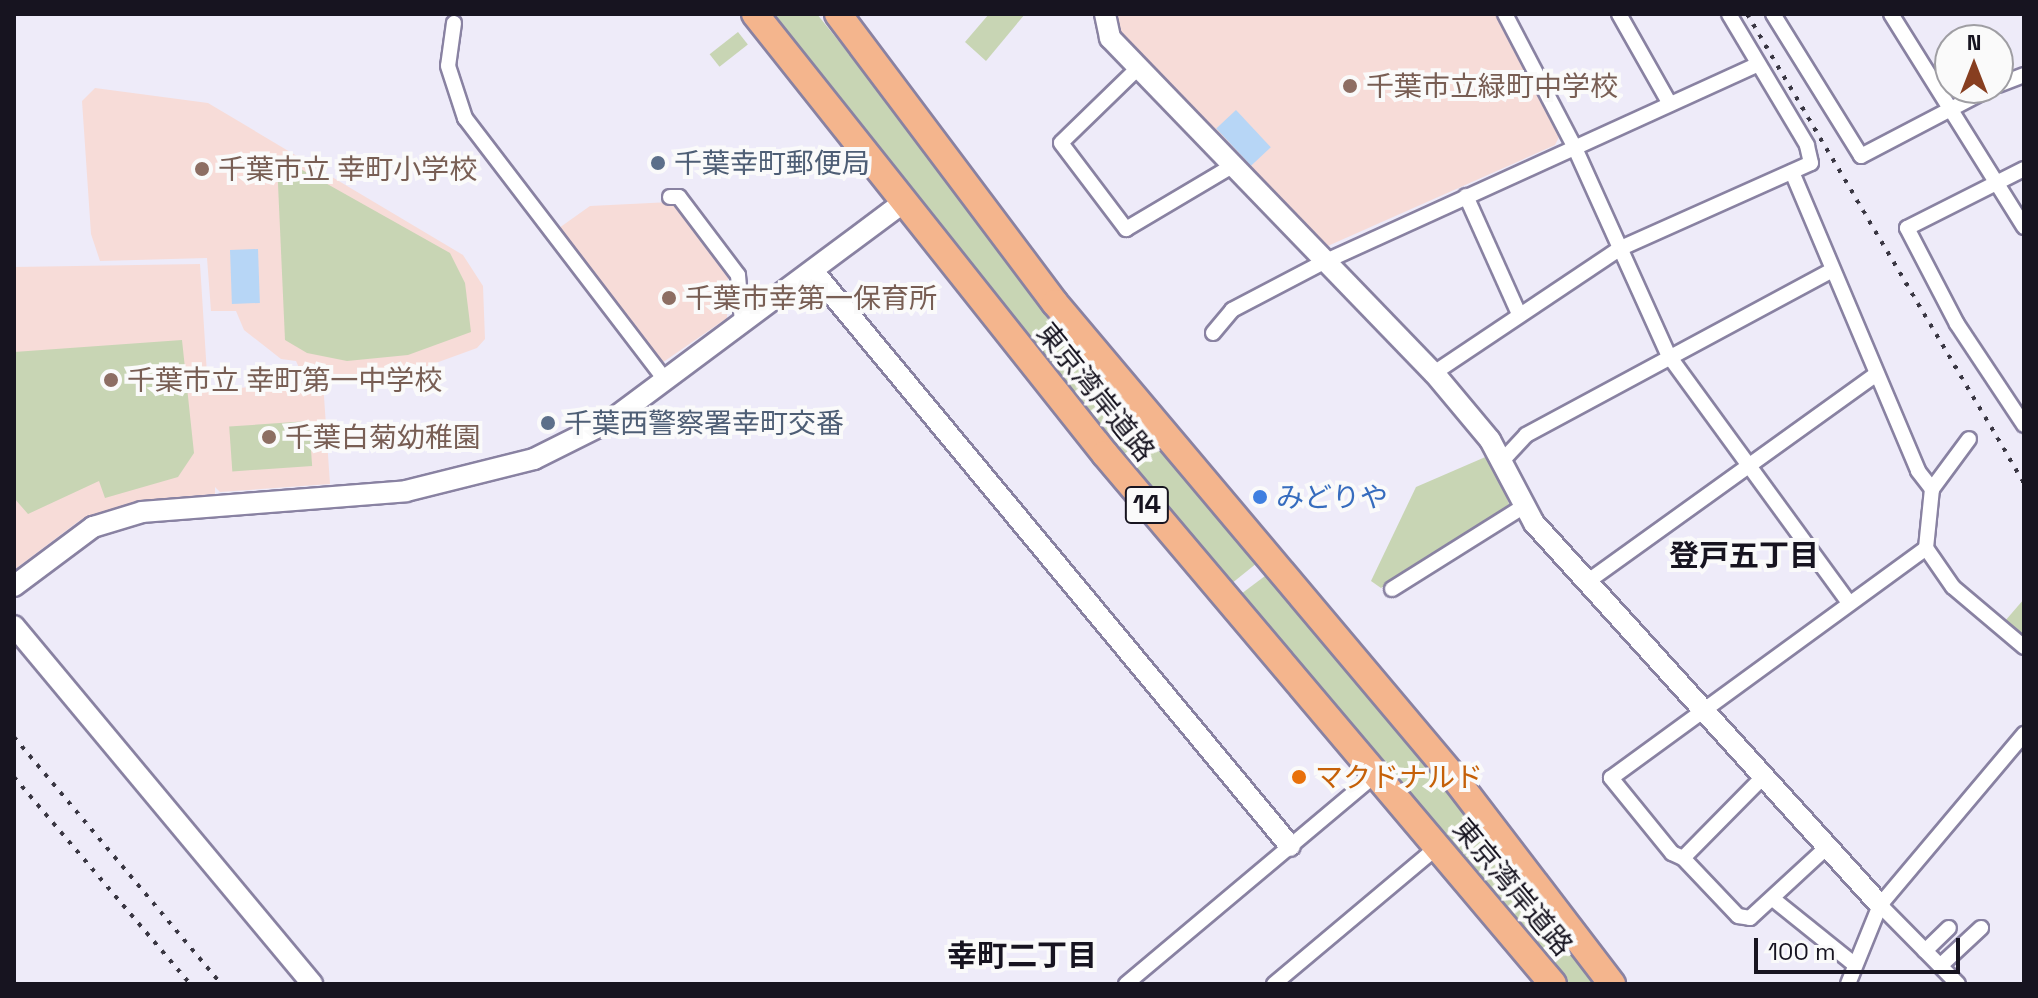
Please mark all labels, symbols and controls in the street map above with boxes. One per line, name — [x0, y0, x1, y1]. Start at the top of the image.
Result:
north arrow — [1934, 24, 2014, 104]
text: N — [1967, 28, 1981, 56]
place label: 千葉市立緑町中学校 — [1366, 69, 1618, 103]
marker: 千葉市立緑町中学校 — [1341, 77, 1359, 95]
place label: 千葉幸町郵便局 — [674, 146, 870, 180]
place label: 千葉市立 幸町小学校 — [218, 152, 477, 186]
marker: 千葉幸町郵便局 — [649, 154, 667, 172]
marker: 千葉市立 幸町小学校 — [193, 160, 211, 178]
place label: 千葉市幸第一保育所 — [685, 281, 937, 315]
marker: 千葉市幸第一保育所 — [660, 289, 678, 307]
street label: 東京湾岸道路 — [1030, 316, 1162, 468]
place label: 千葉市立 幸町第一中学校 — [127, 363, 442, 397]
marker: 千葉市立 幸町第一中学校 — [102, 371, 120, 389]
place label: 千葉西警察署幸町交番 — [564, 406, 844, 440]
marker: 千葉西警察署幸町交番 — [539, 414, 557, 432]
place label: 千葉白菊幼稚園 — [285, 420, 481, 454]
marker: 千葉白菊幼稚園 — [260, 428, 278, 446]
place label: みどりや — [1276, 480, 1388, 514]
road number: 14 — [1123, 483, 1171, 527]
marker: みどりや — [1251, 488, 1269, 506]
district label: 登戸五丁目 — [1669, 538, 1819, 574]
place label: マクドナルド — [1315, 760, 1483, 794]
marker: マクドナルド — [1290, 768, 1308, 786]
street label: 東京湾岸道路 — [1446, 812, 1580, 962]
scale bar — [1758, 922, 1964, 972]
text: 100 m — [1768, 936, 1836, 967]
district label: 幸町二丁目 — [947, 938, 1097, 974]

